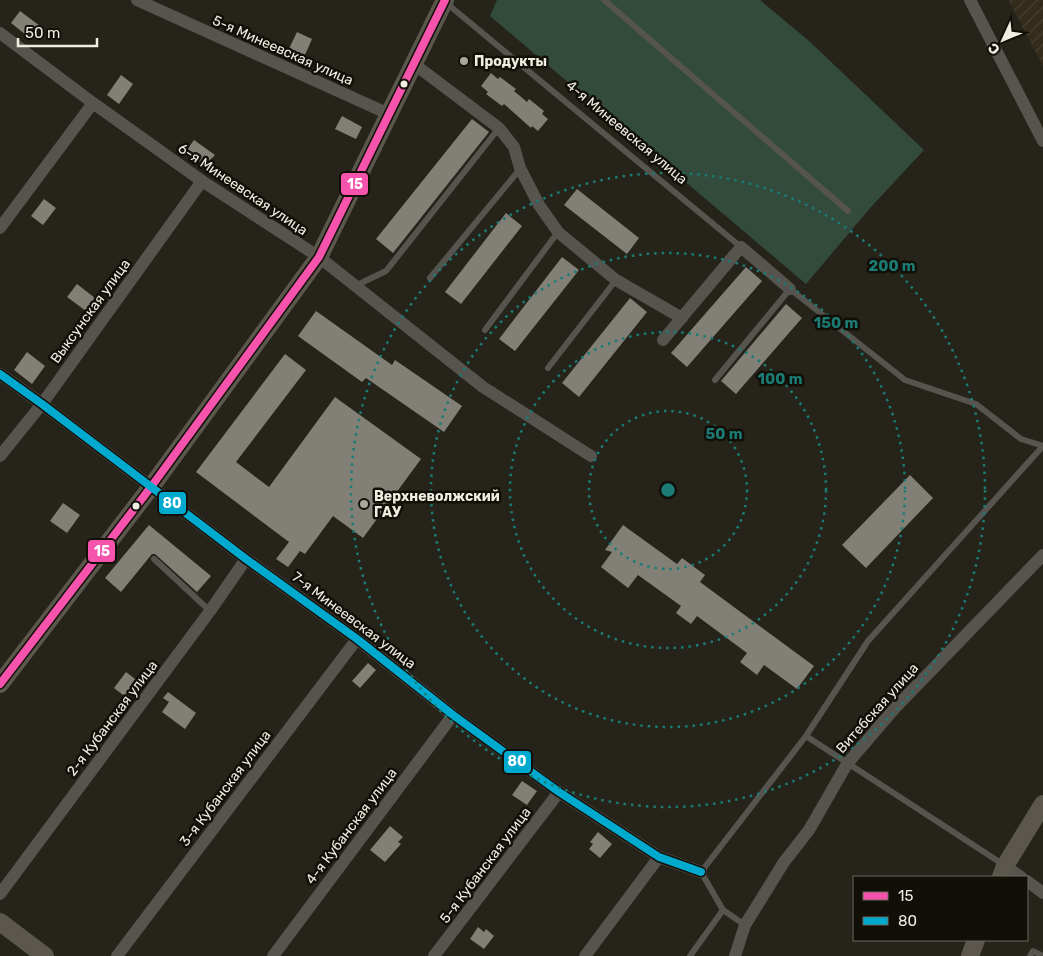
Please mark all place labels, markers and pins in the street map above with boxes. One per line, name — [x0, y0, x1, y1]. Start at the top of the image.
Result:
place label: Продукты — [474, 53, 547, 70]
marker: Продукты — [458, 55, 470, 67]
unlabelled marker — [399, 79, 409, 89]
centre of rings — [659, 481, 677, 499]
place label: Верхневолжский ГАУ — [374, 488, 500, 521]
marker: Верхневолжский ГАУ — [358, 498, 370, 510]
unlabelled marker — [131, 501, 141, 511]

